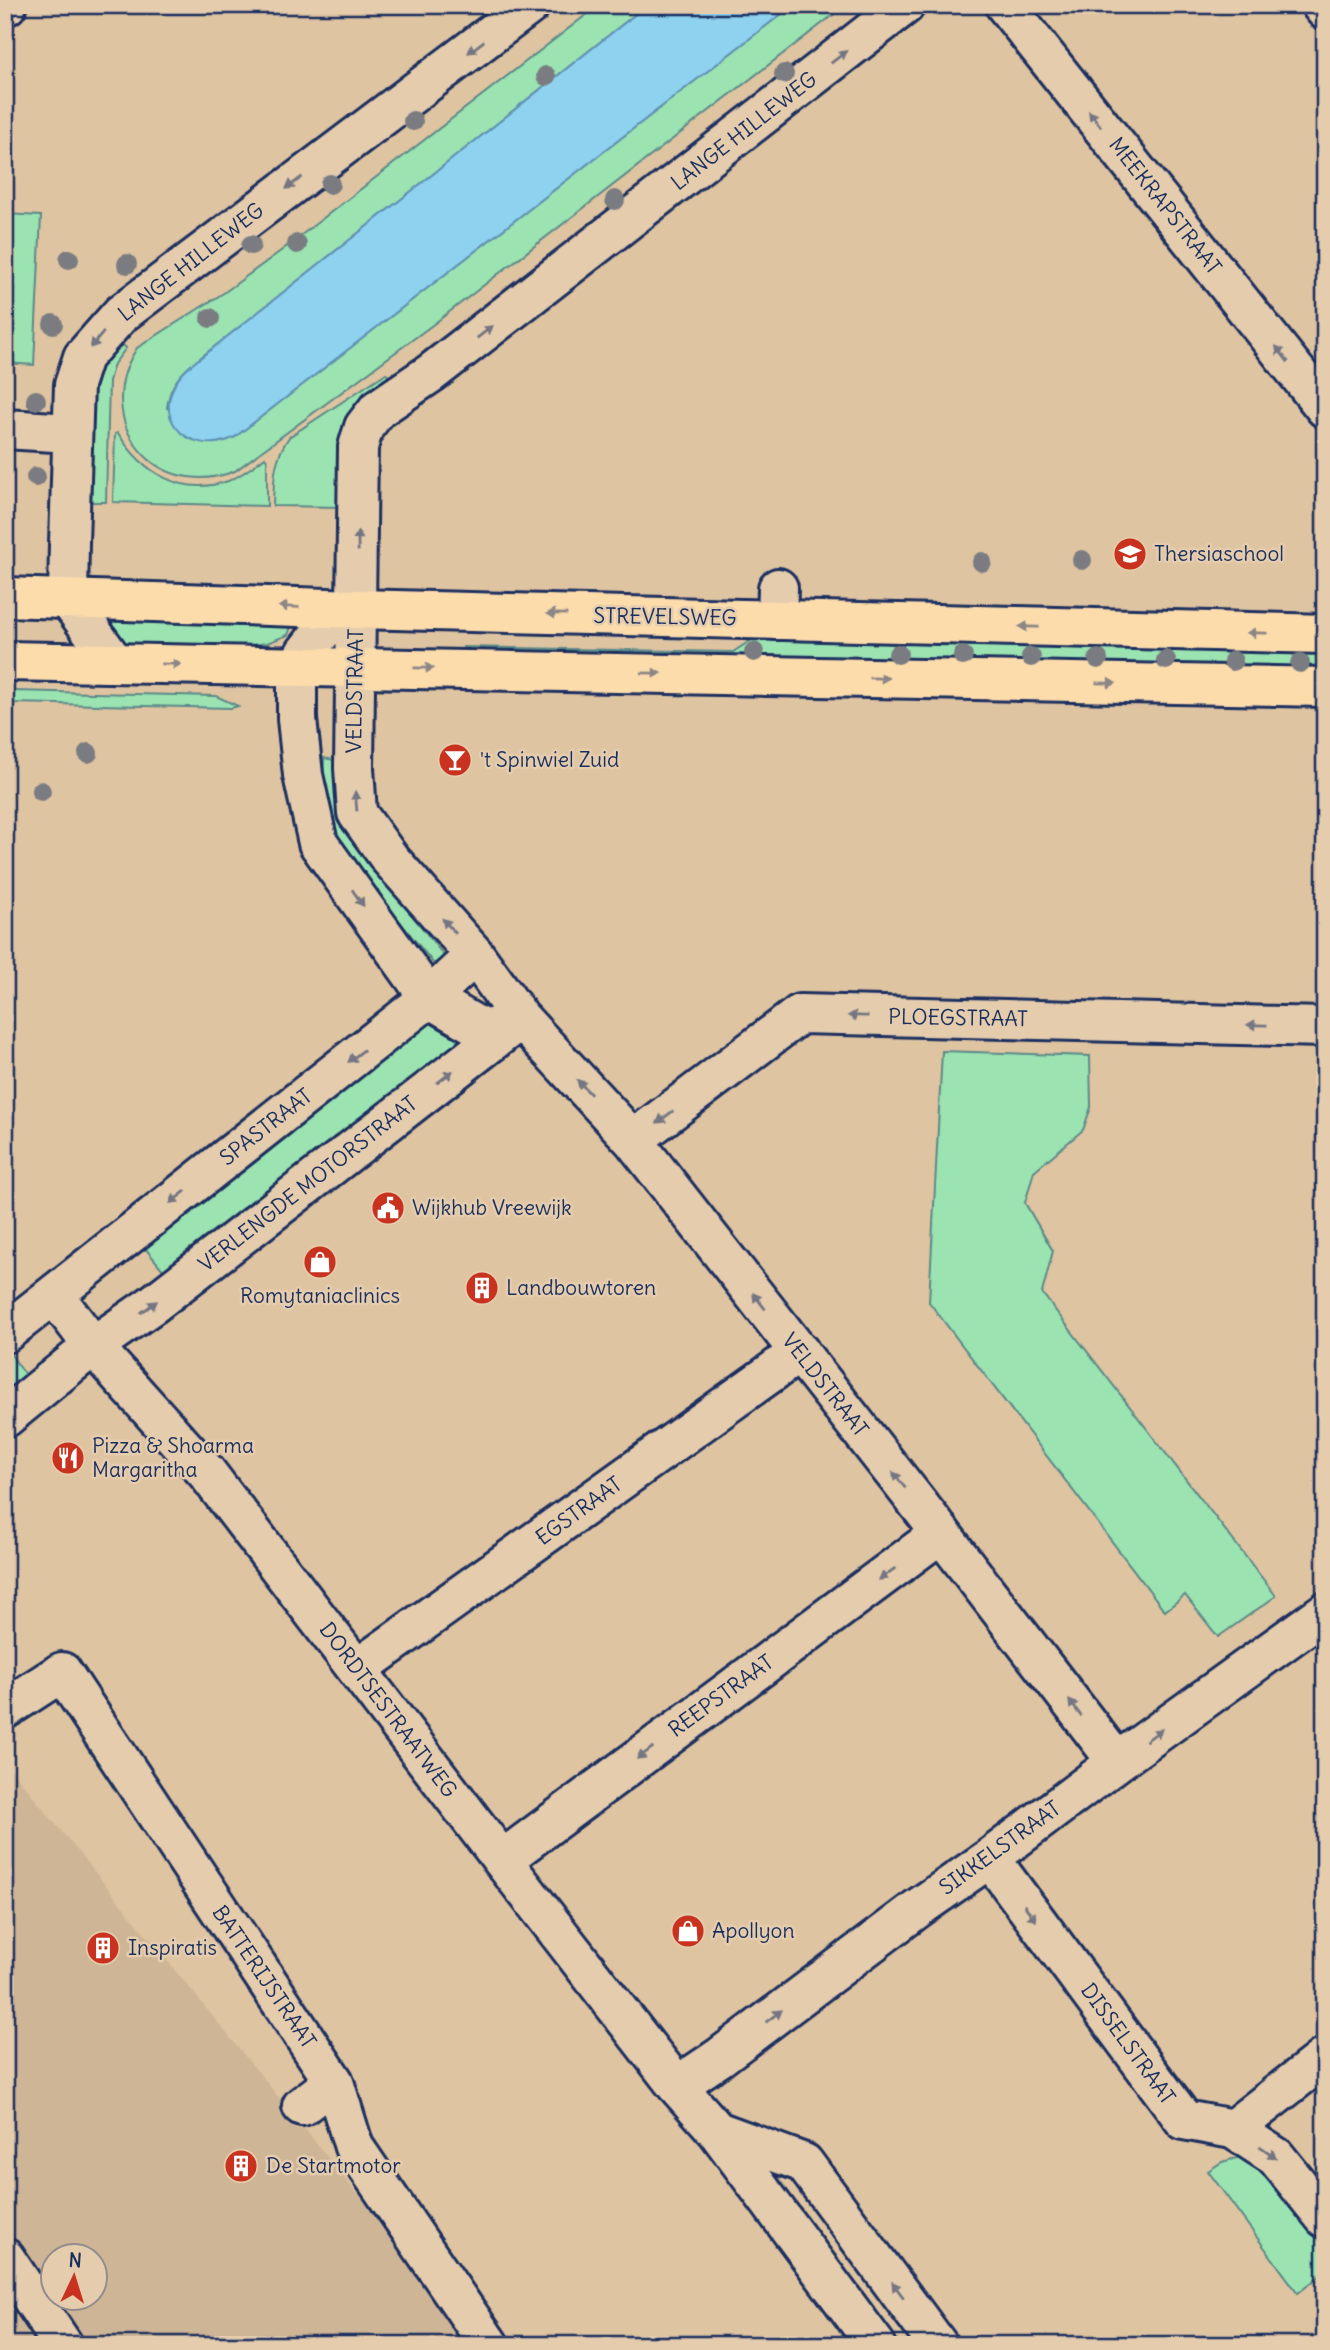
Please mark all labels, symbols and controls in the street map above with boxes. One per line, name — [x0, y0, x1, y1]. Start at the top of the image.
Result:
one-way arrow — [468, 40, 486, 55]
one-way arrow — [830, 50, 848, 64]
street label: LANGE HILLEWEG — [665, 65, 822, 196]
one-way arrow — [1088, 110, 1103, 127]
street label: MEEKRAPSTRAAT — [1103, 132, 1227, 280]
one-way arrow — [285, 176, 303, 190]
street label: LANGE HILLEWEG — [112, 196, 269, 327]
one-way arrow — [476, 325, 494, 339]
one-way arrow — [90, 331, 105, 348]
one-way arrow — [1275, 346, 1290, 364]
one-way arrow — [352, 530, 364, 552]
school or university icon: Thersiaschool — [1111, 535, 1149, 573]
place label: Thersiaschool — [1154, 540, 1284, 567]
one-way arrow — [277, 601, 299, 612]
street label: STREVELSWEG — [593, 602, 737, 631]
one-way arrow — [546, 609, 568, 620]
one-way arrow — [1018, 621, 1040, 632]
one-way arrow — [1245, 627, 1267, 638]
street label: VELDSTRAAT — [340, 628, 369, 754]
one-way arrow — [161, 659, 183, 670]
one-way arrow — [413, 662, 435, 674]
one-way arrow — [641, 667, 663, 679]
one-way arrow — [868, 672, 890, 684]
one-way arrow — [1095, 677, 1117, 688]
bar icon: 't Spinwiel Zuid — [436, 741, 474, 779]
place label: 't Spinwiel Zuid — [480, 746, 619, 773]
one-way arrow — [350, 789, 361, 811]
one-way arrow — [351, 889, 365, 907]
one-way arrow — [441, 917, 457, 935]
street label: PLOEGSTRAAT — [888, 1003, 1028, 1032]
one-way arrow — [846, 1010, 868, 1021]
one-way arrow — [1245, 1020, 1267, 1031]
one-way arrow — [348, 1048, 366, 1063]
one-way arrow — [436, 1070, 454, 1085]
one-way arrow — [576, 1079, 592, 1096]
street label: SPASTRAAT — [214, 1082, 317, 1171]
street label: VERLENGDE MOTORSTRAAT — [193, 1090, 422, 1277]
one-way arrow — [656, 1109, 674, 1124]
one-way arrow — [169, 1189, 187, 1204]
public building icon: Wijkhub Vreewijk — [369, 1189, 407, 1227]
place label: Wijkhub Vreewijk — [412, 1194, 572, 1221]
shop icon: Romytaniaclinics — [301, 1243, 339, 1281]
building icon: Landbouwtoren — [463, 1269, 501, 1307]
place label: Landbouwtoren — [506, 1274, 656, 1301]
place label: Romytaniaclinics — [240, 1282, 400, 1309]
one-way arrow — [752, 1292, 767, 1309]
one-way arrow — [140, 1300, 159, 1314]
street label: VELDSTRAAT — [776, 1327, 874, 1442]
place label: Pizza & Shoarma Margaritha — [92, 1432, 254, 1483]
restaurant icon: Pizza & Shoarma Margaritha — [49, 1439, 87, 1477]
street label: EGSTRAAT — [530, 1470, 627, 1551]
one-way arrow — [892, 1471, 907, 1489]
one-way arrow — [877, 1567, 896, 1581]
street label: DORDTSESTRAATWEG — [314, 1617, 463, 1803]
street label: REEPSTRAAT — [663, 1648, 779, 1743]
one-way arrow — [1069, 1699, 1083, 1717]
one-way arrow — [1145, 1728, 1163, 1742]
one-way arrow — [635, 1746, 654, 1760]
street label: SIKKELSTRAAT — [934, 1795, 1066, 1901]
street label: BATTERIJSTRAAT — [207, 1900, 322, 2054]
one-way arrow — [1023, 1904, 1037, 1922]
shop icon: Apollyon — [669, 1912, 707, 1950]
place label: Apollyon — [712, 1917, 795, 1944]
building icon: Inspiratis — [84, 1929, 122, 1967]
place label: Inspiratis — [128, 1934, 217, 1961]
street label: DISSELSTRAAT — [1075, 1978, 1182, 2110]
one-way arrow — [765, 2010, 783, 2024]
one-way arrow — [1259, 2145, 1277, 2159]
building icon: De Startmotor — [222, 2147, 260, 2185]
place label: De Startmotor — [266, 2152, 401, 2179]
north arrow — [38, 2242, 108, 2312]
text: N — [68, 2248, 83, 2272]
one-way arrow — [891, 2281, 905, 2299]

